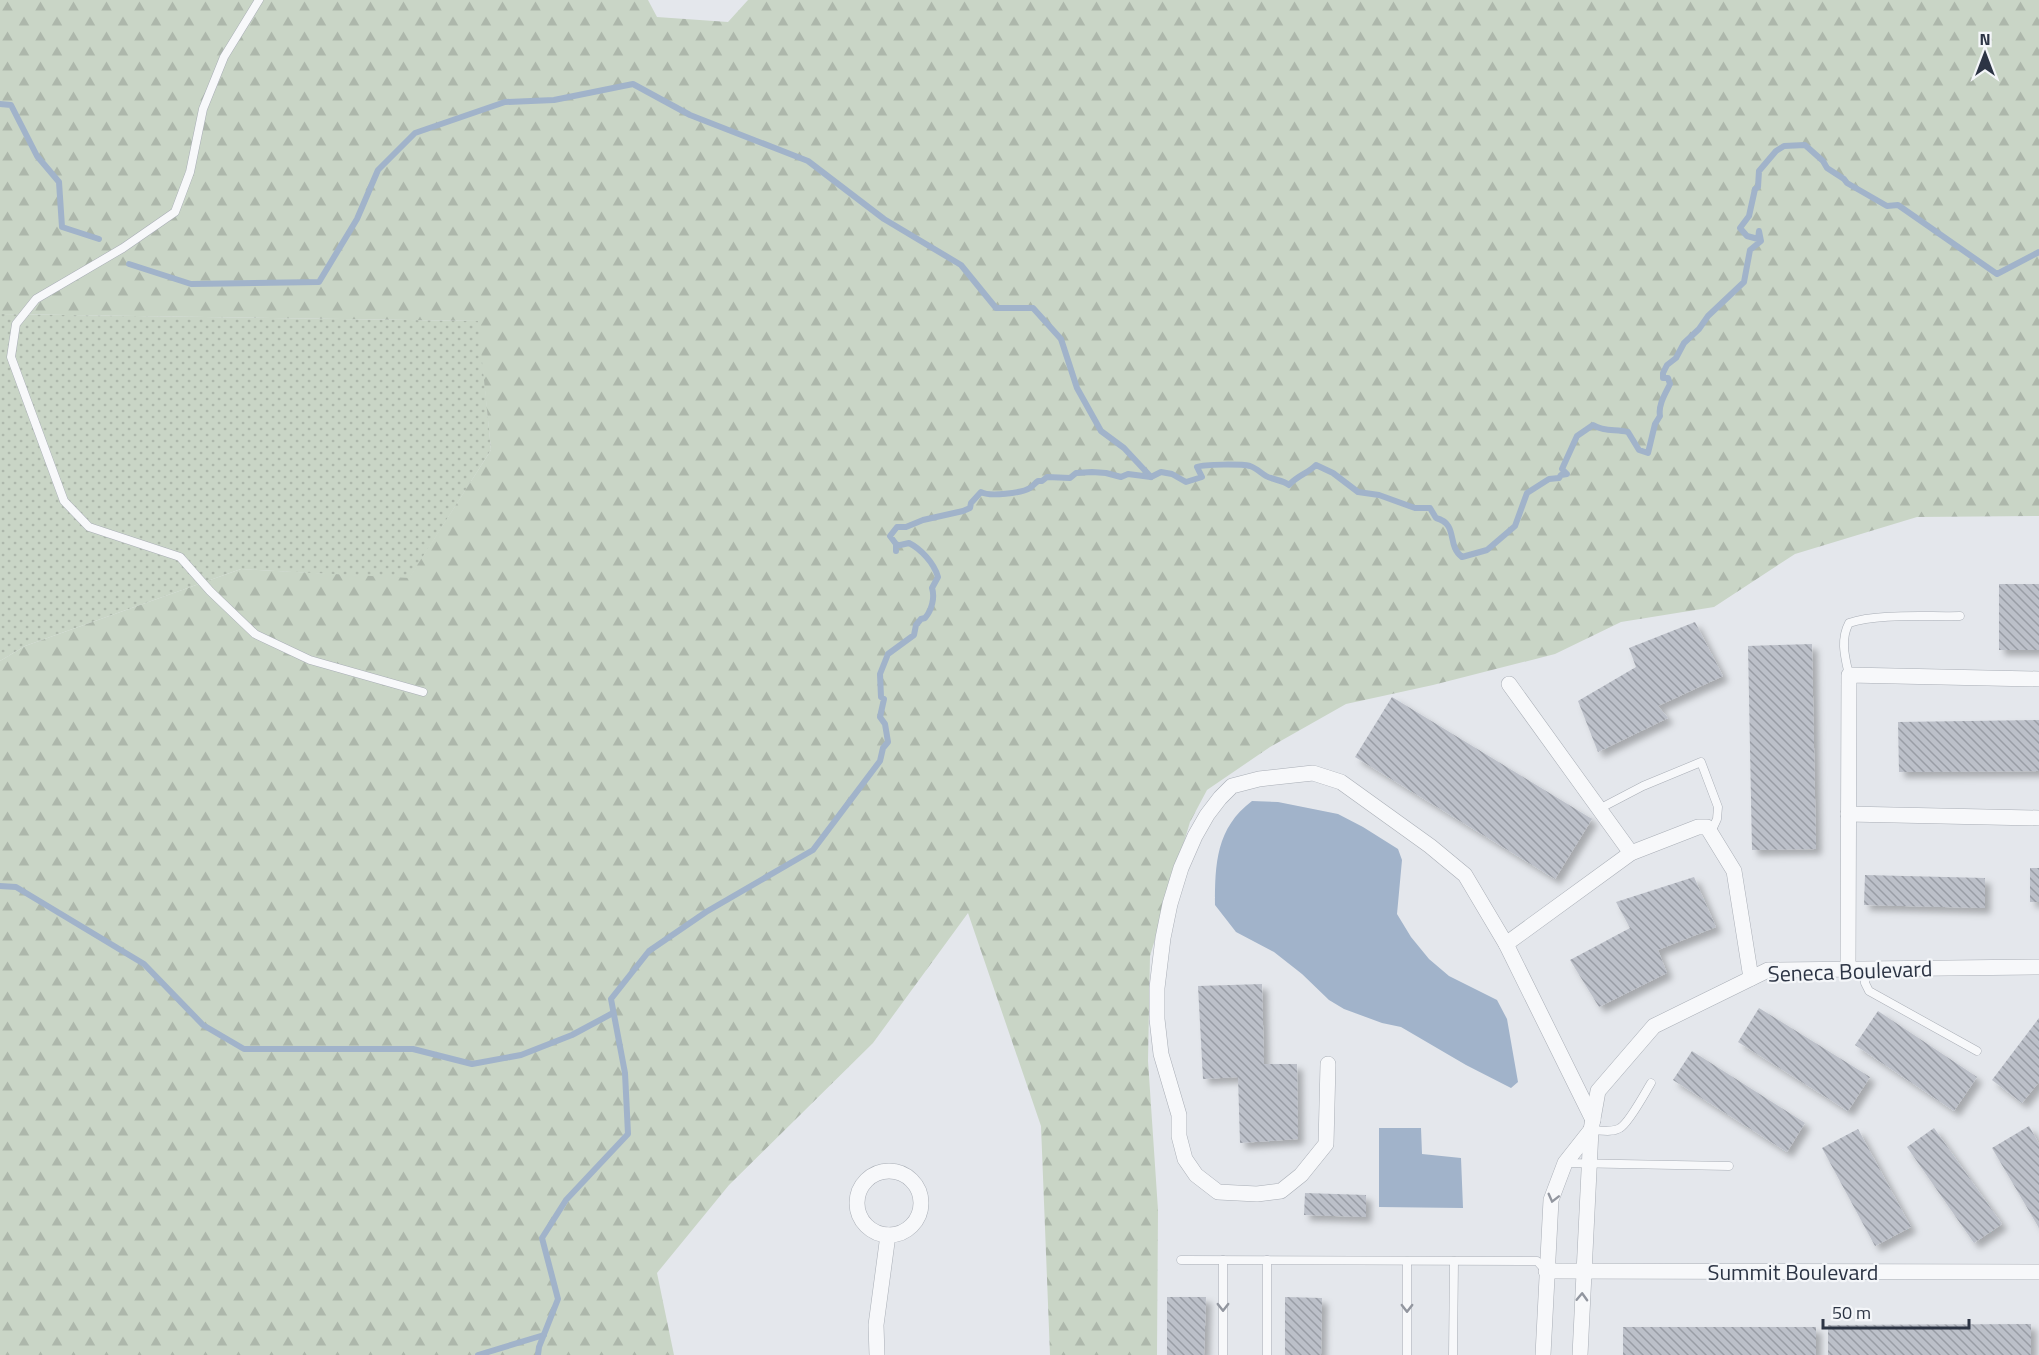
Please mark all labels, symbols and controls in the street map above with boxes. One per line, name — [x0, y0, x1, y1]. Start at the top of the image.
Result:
north arrow — [1955, 24, 2015, 84]
text: N — [1979, 27, 1991, 51]
street label: Seneca Boulevard — [1767, 951, 1933, 991]
one-way arrow — [1547, 1193, 1560, 1203]
street label: Summit Boulevard — [1707, 1255, 1879, 1289]
one-way arrow — [1575, 1292, 1588, 1301]
scale bar — [1823, 1292, 1968, 1330]
text: 50 m — [1832, 1299, 1871, 1326]
one-way arrow — [1217, 1303, 1229, 1312]
one-way arrow — [1401, 1303, 1413, 1312]

